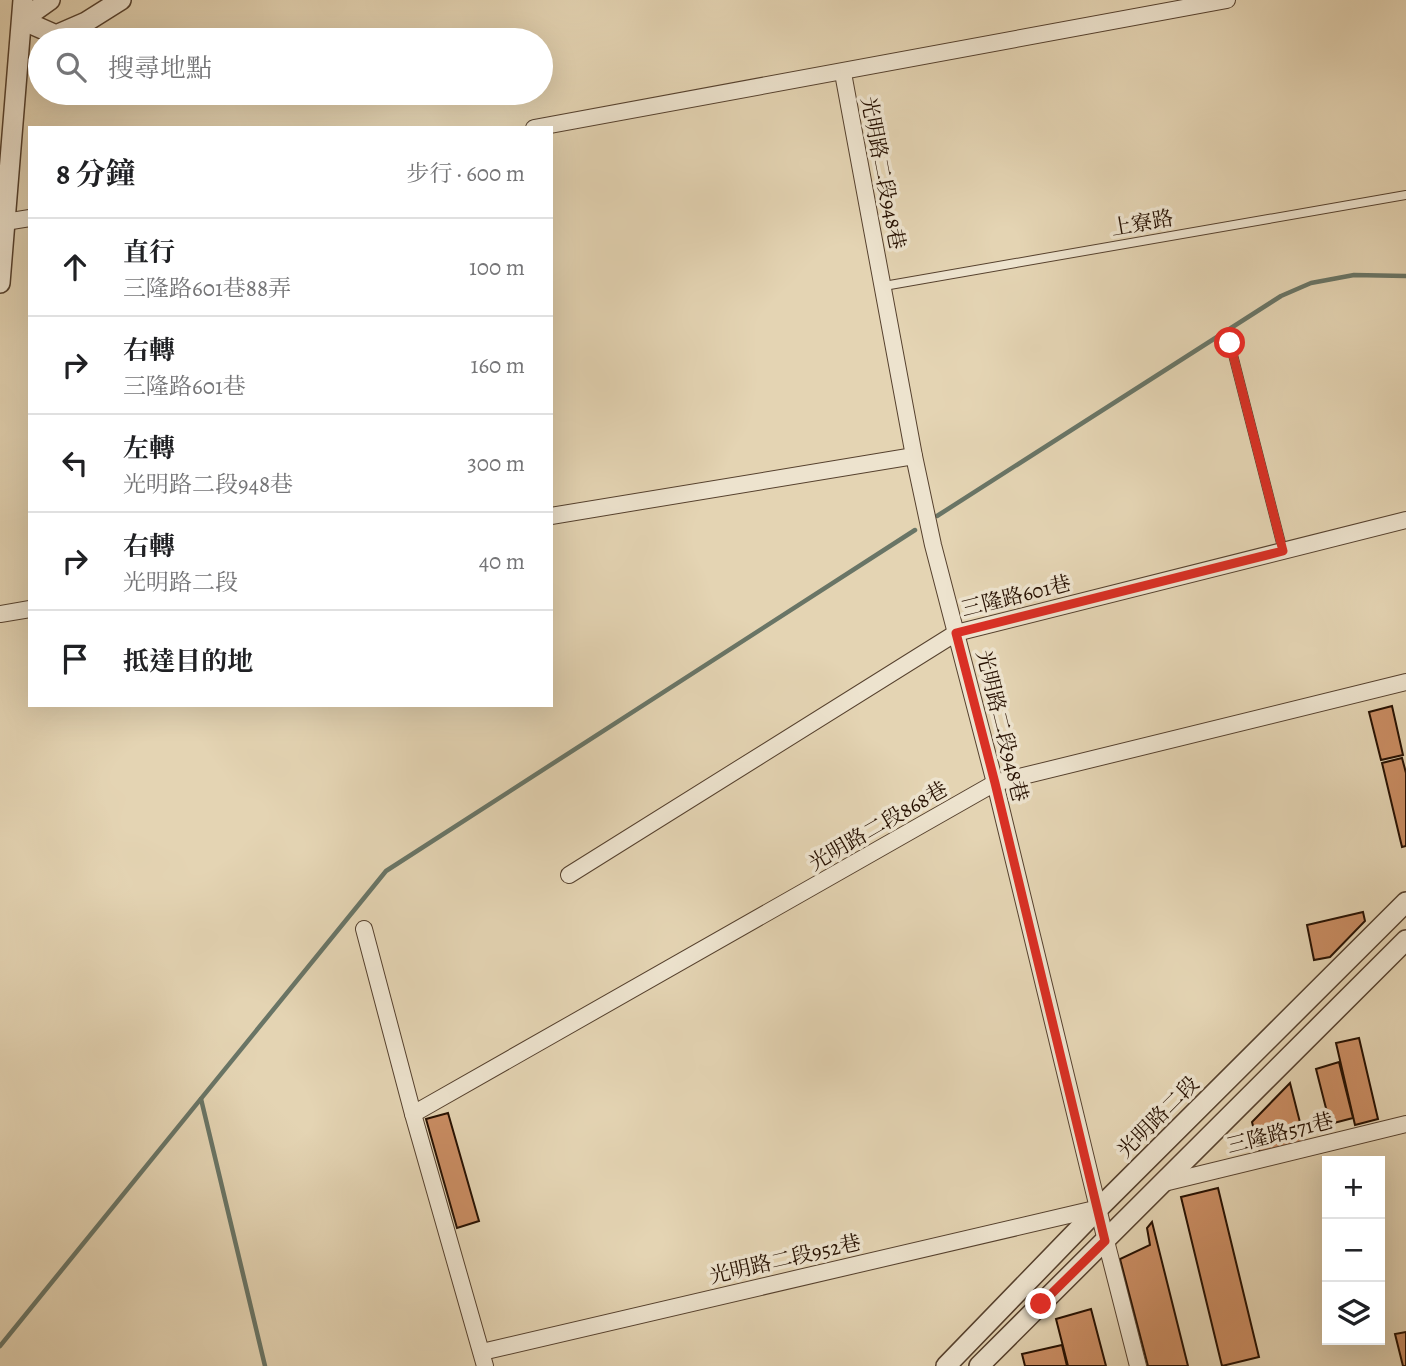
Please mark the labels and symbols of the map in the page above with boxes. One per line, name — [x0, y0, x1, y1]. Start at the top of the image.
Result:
street label: 光明路二段948巷 — [854, 94, 912, 252]
street label: 上寮路 — [1109, 204, 1175, 242]
route start — [1214, 327, 1245, 358]
street label: 三隆路601巷 — [958, 569, 1074, 623]
street label: 光明路二段948巷 — [970, 647, 1034, 805]
street label: 光明路二段868巷 — [803, 775, 953, 877]
street label: 光明路二段 — [1111, 1070, 1205, 1164]
street label: 三隆路571巷 — [1224, 1106, 1336, 1160]
street label: 光明路二段952巷 — [707, 1228, 863, 1290]
route end — [1025, 1288, 1056, 1319]

